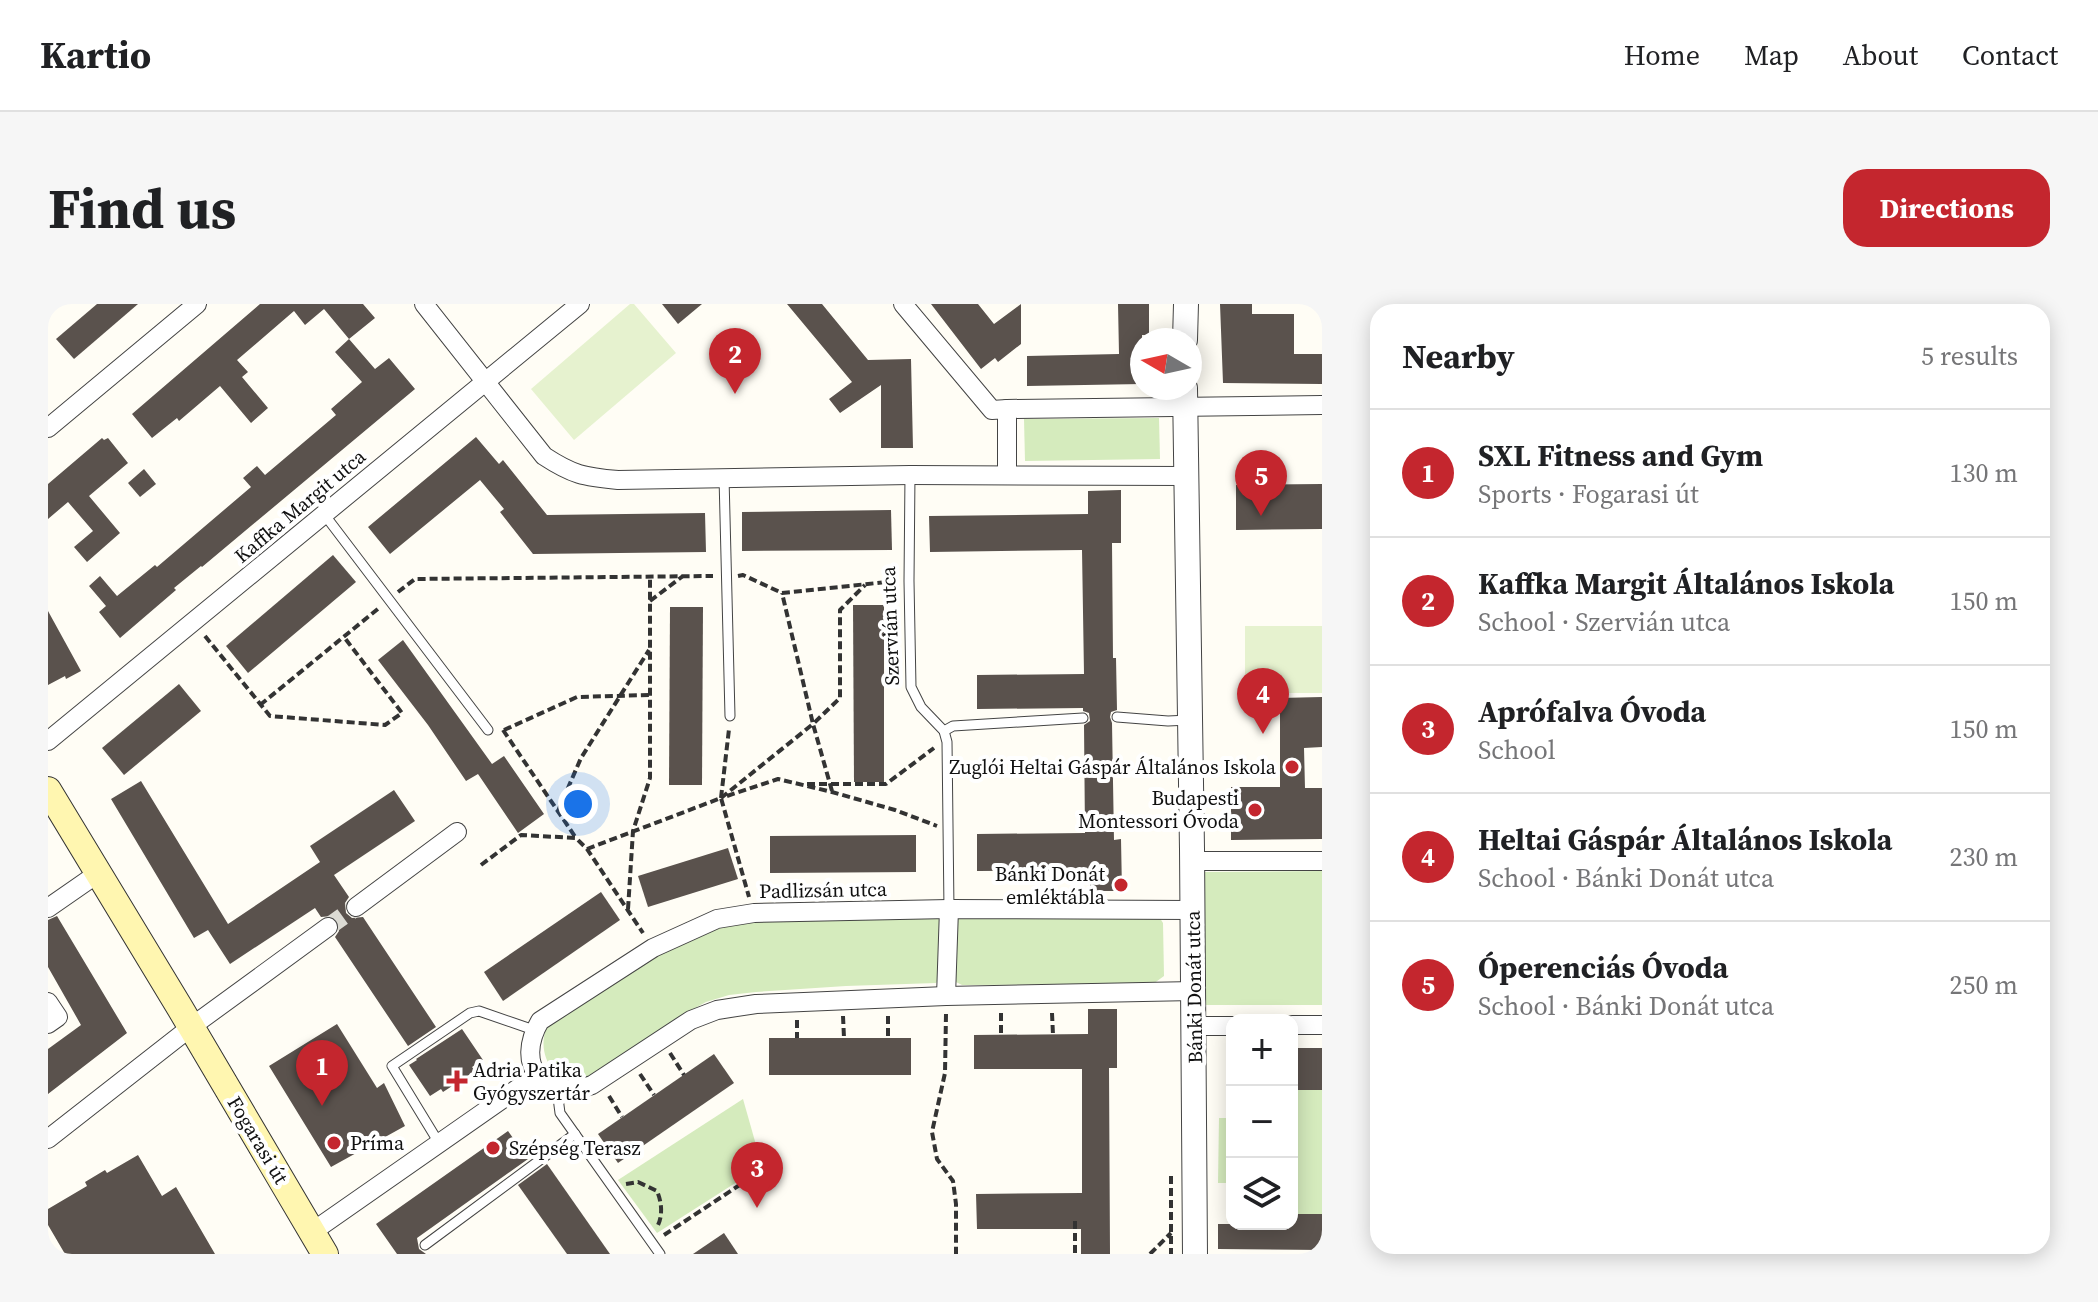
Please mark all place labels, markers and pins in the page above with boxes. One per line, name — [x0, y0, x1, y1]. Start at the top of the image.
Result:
pin: 2 — [709, 328, 761, 394]
pin: 5 — [1235, 450, 1287, 516]
pin: 4 — [1237, 668, 1289, 734]
place label: Zuglói Heltai Gáspár Általános Iskola — [949, 753, 1277, 781]
marker: Zuglói Heltai Gáspár Általános Iskola — [1283, 758, 1301, 776]
place label: Budapesti Montessori Óvoda — [1078, 784, 1240, 835]
marker: Budapesti Montessori Óvoda — [1246, 801, 1264, 819]
place label: Bánki Donát emléktábla — [995, 860, 1106, 911]
marker: Bánki Donát emléktábla — [1112, 876, 1130, 894]
pin: 1 — [296, 1040, 348, 1106]
place label: Adria Patika Gyógyszertár — [473, 1056, 590, 1107]
marker: Adria Patika Gyógyszertár — [448, 1072, 466, 1090]
place label: Príma — [350, 1129, 405, 1157]
marker: Príma — [325, 1134, 343, 1152]
place label: Szépség Terasz — [509, 1134, 641, 1162]
marker: Szépség Terasz — [484, 1139, 502, 1157]
pin: 3 — [731, 1142, 783, 1208]

